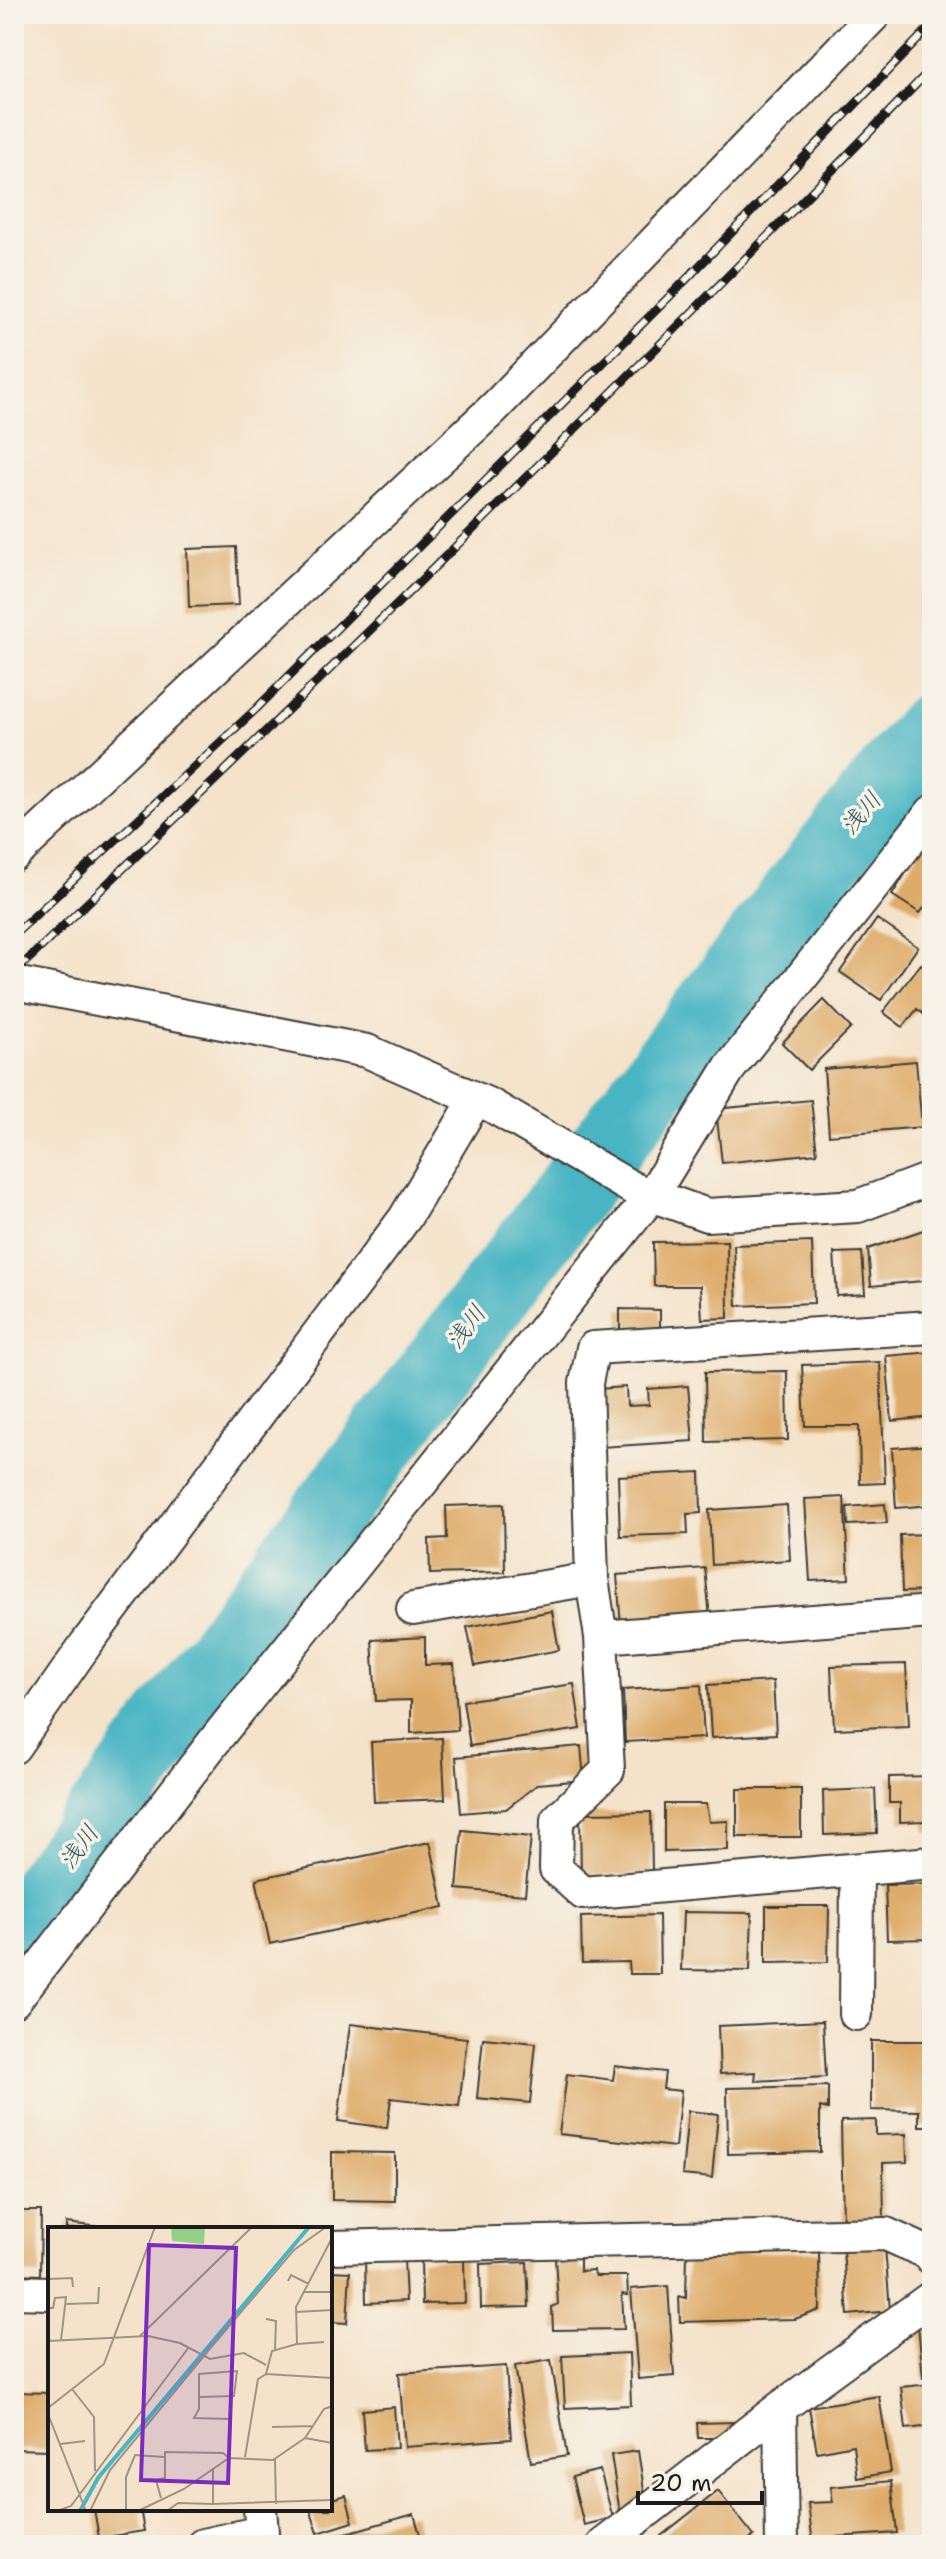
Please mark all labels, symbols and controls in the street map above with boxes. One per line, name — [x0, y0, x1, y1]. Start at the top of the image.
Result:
water label: 浅川 — [833, 784, 889, 842]
water label: 浅川 — [439, 1298, 493, 1356]
water label: 浅川 — [52, 1818, 106, 1876]
inset map — [48, 2227, 332, 2511]
scale bar — [638, 2455, 762, 2505]
text: 20 m — [650, 2467, 712, 2499]

